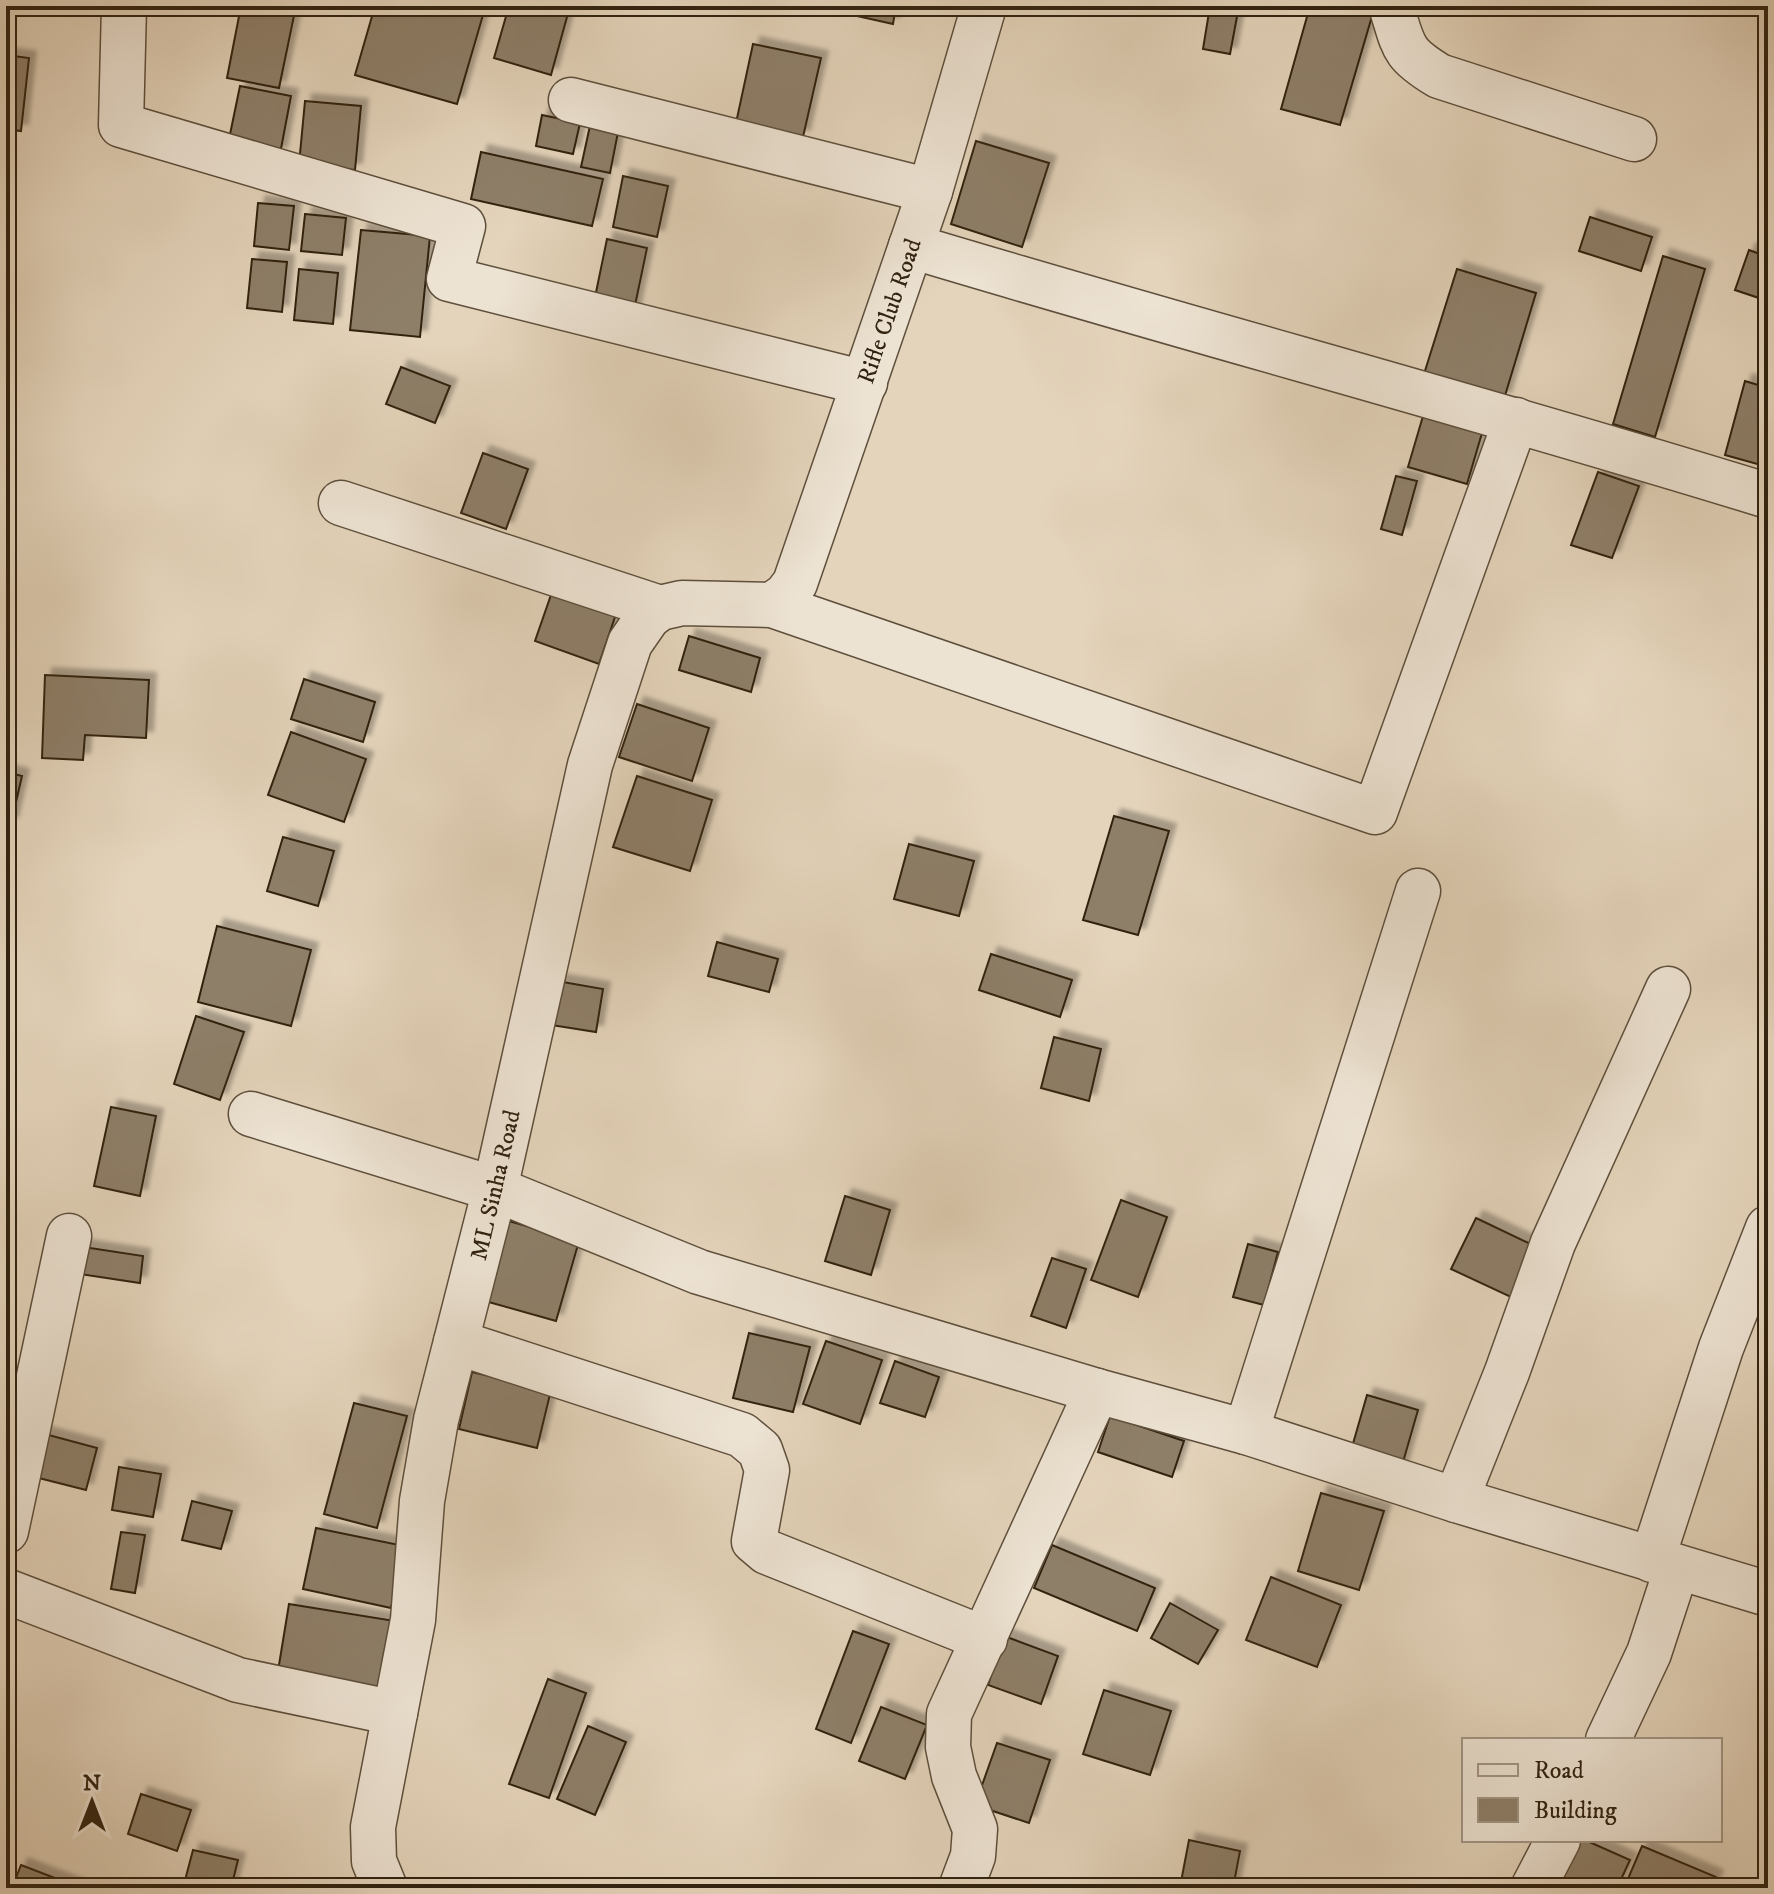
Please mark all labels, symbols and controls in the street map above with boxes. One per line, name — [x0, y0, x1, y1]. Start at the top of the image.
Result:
street label: Rifle Club Road — [851, 235, 929, 388]
street label: ML Sinha Road — [464, 1107, 528, 1263]
legend — [1462, 1738, 1722, 1842]
text: Road — [1534, 1756, 1584, 1786]
north arrow — [52, 1762, 132, 1842]
text: N — [83, 1770, 101, 1797]
text: Building — [1534, 1796, 1617, 1826]

